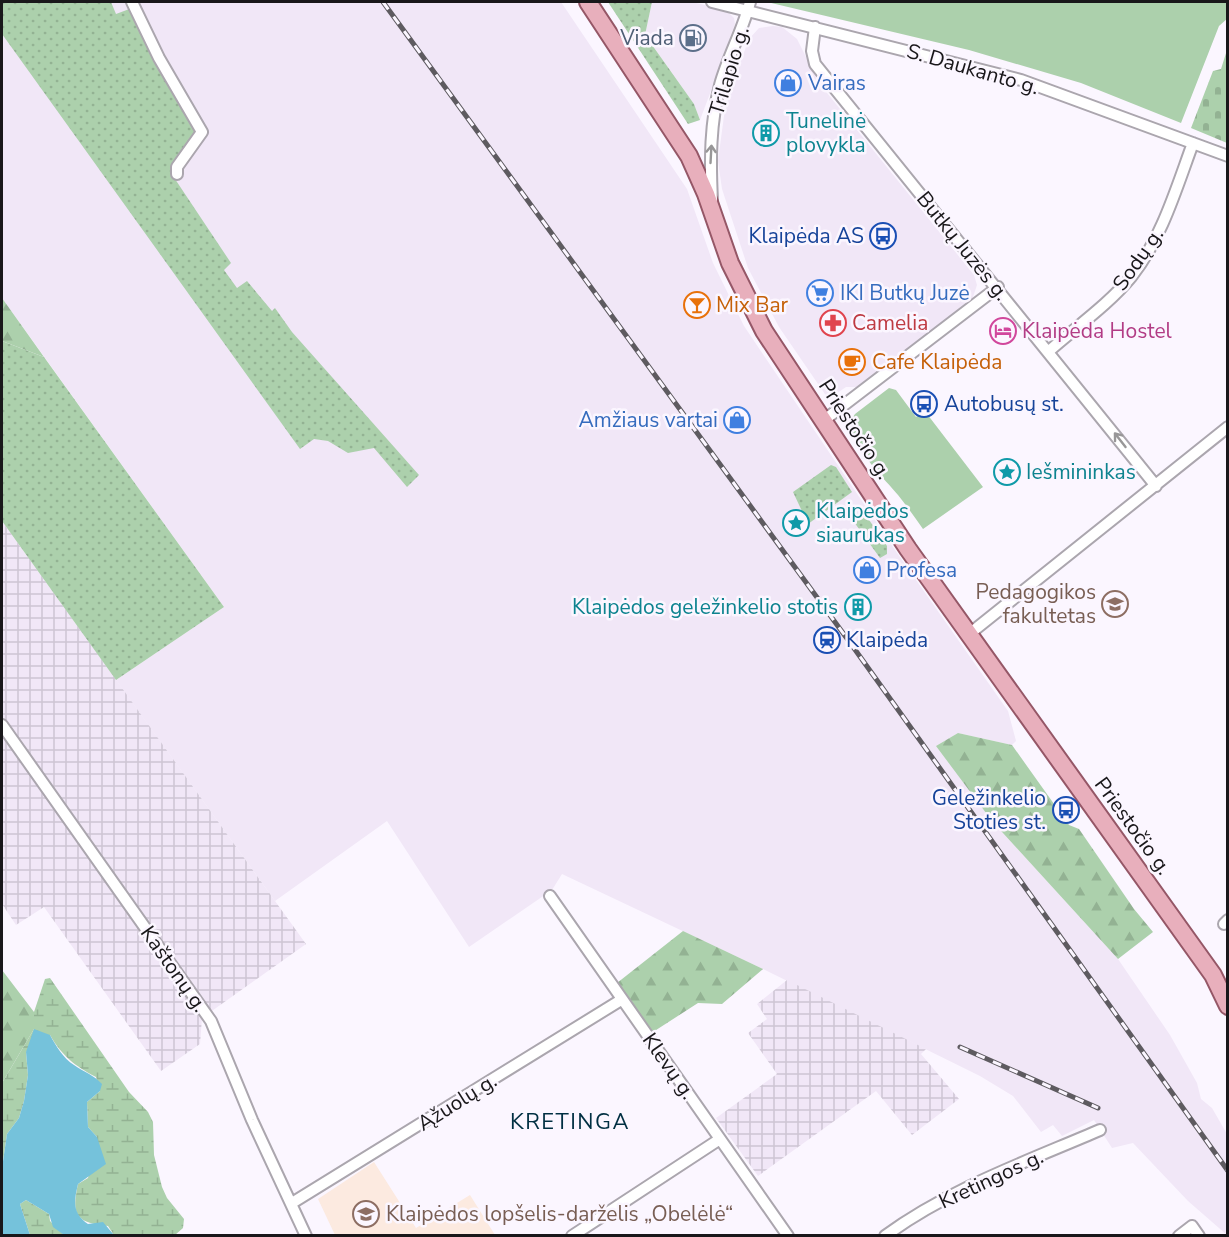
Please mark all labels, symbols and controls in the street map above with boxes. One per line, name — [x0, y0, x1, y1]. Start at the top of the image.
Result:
fuel station icon: Viada — [678, 23, 708, 53]
street label: Trilapio g. — [702, 23, 756, 119]
place label: Viada — [619, 24, 674, 52]
street label: S. Daukanto g. — [904, 37, 1042, 101]
shop icon: Vairas — [773, 68, 803, 98]
place label: Vairas — [807, 69, 866, 97]
place label: Tunelinė plovykla — [786, 107, 866, 159]
building icon: Tunelinė plovykla — [751, 118, 781, 148]
one-way arrow — [705, 144, 716, 164]
street label: Butkų Juzės g. — [910, 186, 1016, 306]
bus stop icon: Klaipėda AS — [868, 221, 898, 251]
place label: Klaipėda AS — [748, 222, 864, 250]
street label: Sodų g. — [1106, 222, 1170, 296]
supermarket icon: IKI Butkų Juzė — [805, 278, 835, 308]
place label: IKI Butkų Juzė — [840, 279, 970, 307]
bar icon: Mix Bar — [682, 290, 712, 320]
place label: Mix Bar — [716, 291, 789, 319]
pharmacy icon: Camelia — [818, 308, 848, 338]
place label: Camelia — [852, 309, 928, 337]
hotel icon: Klaipėda Hostel — [988, 316, 1018, 346]
place label: Klaipėda Hostel — [1022, 317, 1173, 345]
cafe icon: Cafe Klaipėda — [837, 347, 867, 377]
place label: Cafe Klaipėda — [872, 348, 1002, 376]
street label: Priestočio g. — [812, 373, 898, 485]
bus stop icon: Autobusų st. — [909, 389, 939, 419]
place label: Autobusų st. — [944, 390, 1064, 418]
shop icon: Amžiaus vartai — [722, 405, 752, 435]
place label: Amžiaus vartai — [579, 406, 718, 434]
one-way arrow — [1113, 433, 1126, 449]
place icon: Iešmininkas — [992, 457, 1022, 487]
place label: Iešmininkas — [1026, 458, 1136, 486]
place label: Klaipėdos siaurukas — [816, 497, 909, 549]
place icon: Klaipėdos siaurukas — [781, 508, 811, 538]
shop icon: Profesa — [852, 555, 882, 585]
place label: Profesa — [886, 556, 957, 584]
place label: Pedagogikos fakultetas — [975, 578, 1096, 630]
school or university icon: Pedagogikos fakultetas — [1100, 589, 1130, 619]
building icon: Klaipėdos geležinkelio stotis — [843, 592, 873, 622]
place label: Klaipėdos geležinkelio stotis — [572, 593, 838, 621]
station icon: Klaipėda — [812, 625, 842, 655]
place label: Klaipėda — [846, 626, 928, 654]
street label: Priestočio g. — [1088, 772, 1178, 880]
place label: Geležinkelio Stoties st. — [932, 784, 1046, 836]
bus stop icon: Geležinkelio Stoties st. — [1051, 795, 1081, 825]
street label: Kaštonų g. — [134, 920, 214, 1018]
street label: Klevų g. — [636, 1027, 702, 1105]
street label: Ąžuolų g. — [412, 1067, 502, 1137]
district label: KRETINGA — [510, 1107, 630, 1137]
street label: Kretingos g. — [934, 1143, 1048, 1215]
school or university icon: Klaipėdos lopšelis-darželis „Obelėlė“ — [351, 1199, 381, 1229]
place label: Klaipėdos lopšelis-darželis „Obelėlė“ — [386, 1200, 733, 1228]

